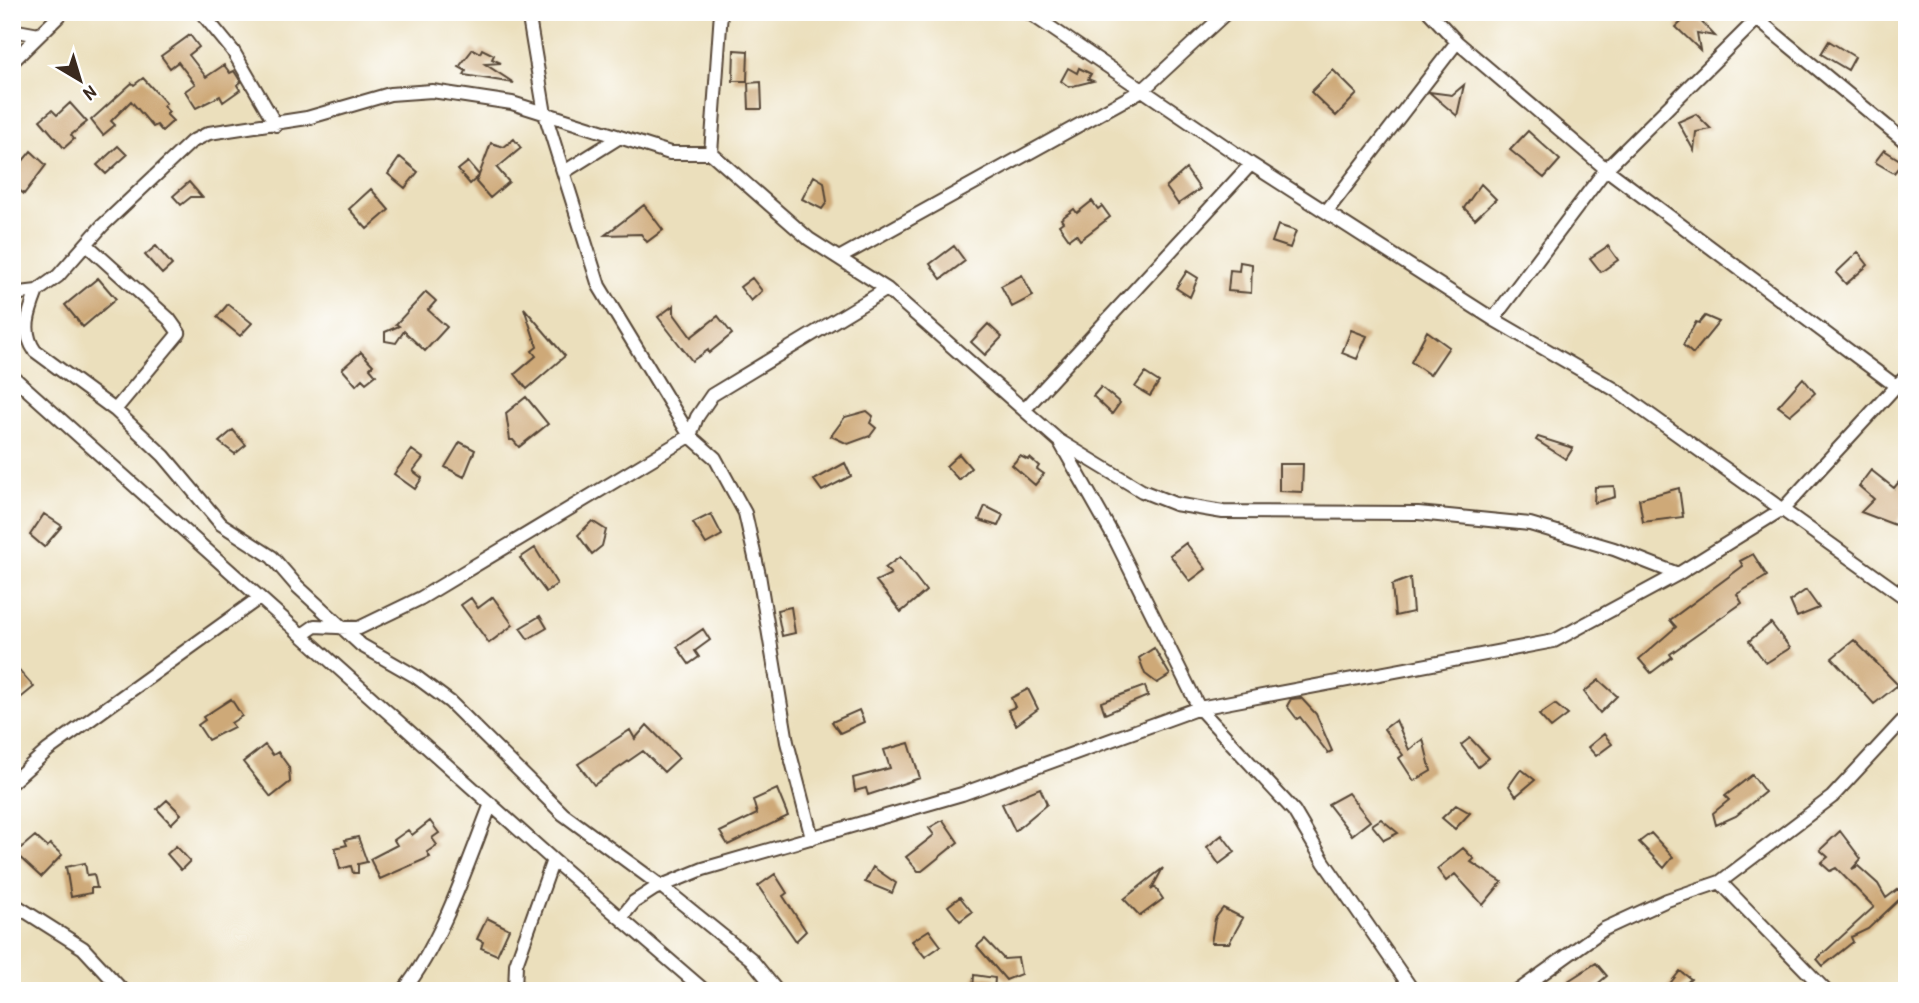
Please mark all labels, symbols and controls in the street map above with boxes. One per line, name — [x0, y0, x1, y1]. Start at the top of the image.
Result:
north arrow — [46, 46, 116, 116]
text: N — [78, 80, 102, 107]

